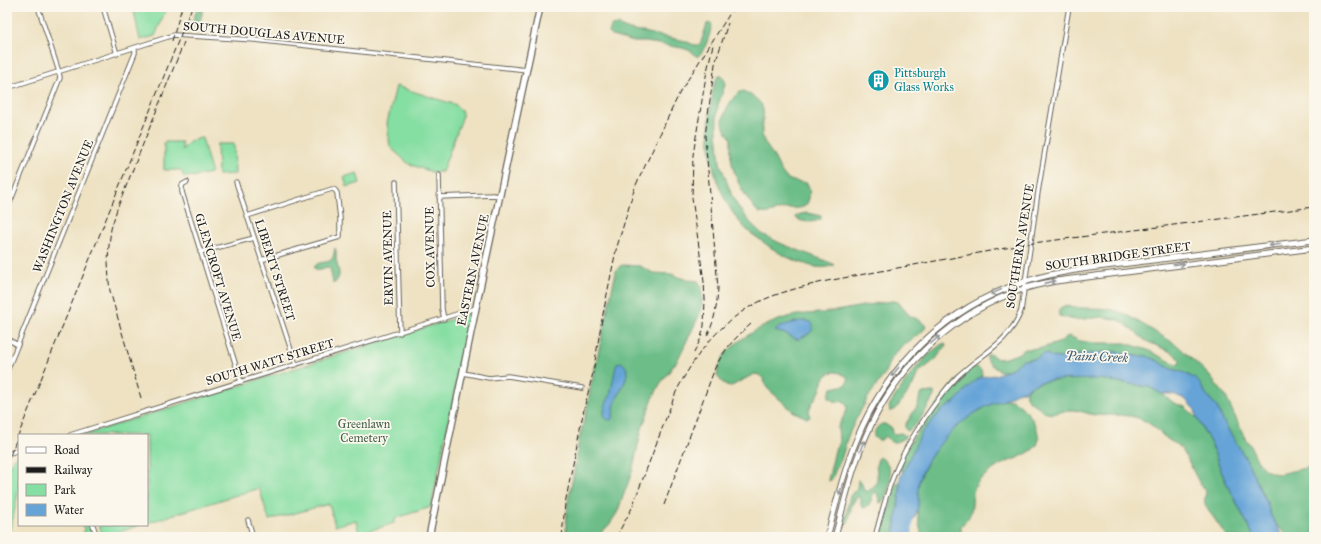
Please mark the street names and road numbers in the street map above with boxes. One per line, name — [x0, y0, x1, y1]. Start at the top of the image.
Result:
street label: SOUTH DOUGLAS AVENUE — [183, 19, 346, 47]
street label: WASHINGTON AVENUE — [30, 137, 96, 275]
street label: SOUTHERN AVENUE — [1003, 182, 1037, 309]
street label: COX AVENUE — [422, 206, 438, 288]
street label: ERVIN AVENUE — [380, 210, 396, 306]
street label: GLENCROFT AVENUE — [192, 211, 244, 343]
street label: EASTERN AVENUE — [454, 212, 492, 327]
street label: LIBERTY STREET — [252, 217, 298, 323]
street label: SOUTH BRIDGE STREET — [1045, 239, 1191, 273]
street label: SOUTH WATT STREET — [204, 336, 336, 388]

